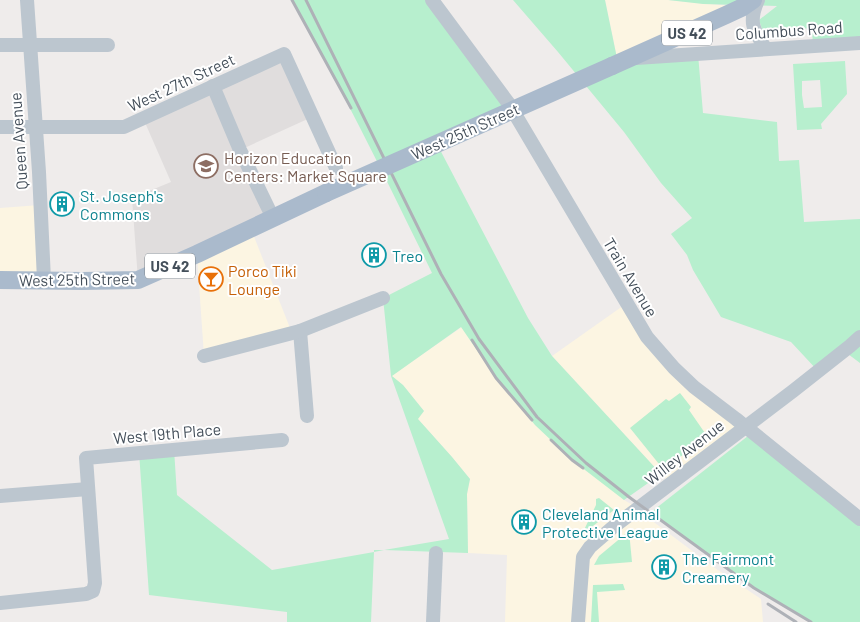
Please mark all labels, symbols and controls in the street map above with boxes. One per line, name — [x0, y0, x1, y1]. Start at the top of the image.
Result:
street label: Columbus Road — [735, 17, 843, 43]
road number: US 42 — [662, 20, 712, 46]
street label: West 27th Street — [124, 49, 238, 115]
street label: Queen Avenue — [5, 92, 31, 190]
street label: West 25th Street — [408, 99, 522, 163]
place label: Horizon Education Centers: Market Square — [224, 148, 387, 185]
school or university icon: Horizon Education Centers: Market Square — [193, 153, 219, 179]
place label: St. Joseph's Commons — [80, 186, 163, 223]
building icon: St. Joseph's Commons — [49, 191, 75, 217]
street label: Train Avenue — [600, 234, 662, 320]
building icon: Treo — [361, 242, 387, 268]
place label: Treo — [392, 246, 423, 265]
road number: US 42 — [145, 254, 195, 278]
place label: Porco Tiki Lounge — [228, 261, 297, 298]
bar icon: Porco Tiki Lounge — [198, 266, 224, 292]
street label: West 25th Street — [19, 268, 135, 290]
street label: Willey Avenue — [641, 415, 727, 489]
street label: West 19th Place — [112, 419, 222, 447]
place label: Cleveland Animal Protective League — [542, 504, 669, 541]
building icon: Cleveland Animal Protective League — [511, 509, 537, 535]
place label: The Fairmont Creamery — [682, 549, 774, 586]
building icon: The Fairmont Creamery — [651, 554, 677, 580]

